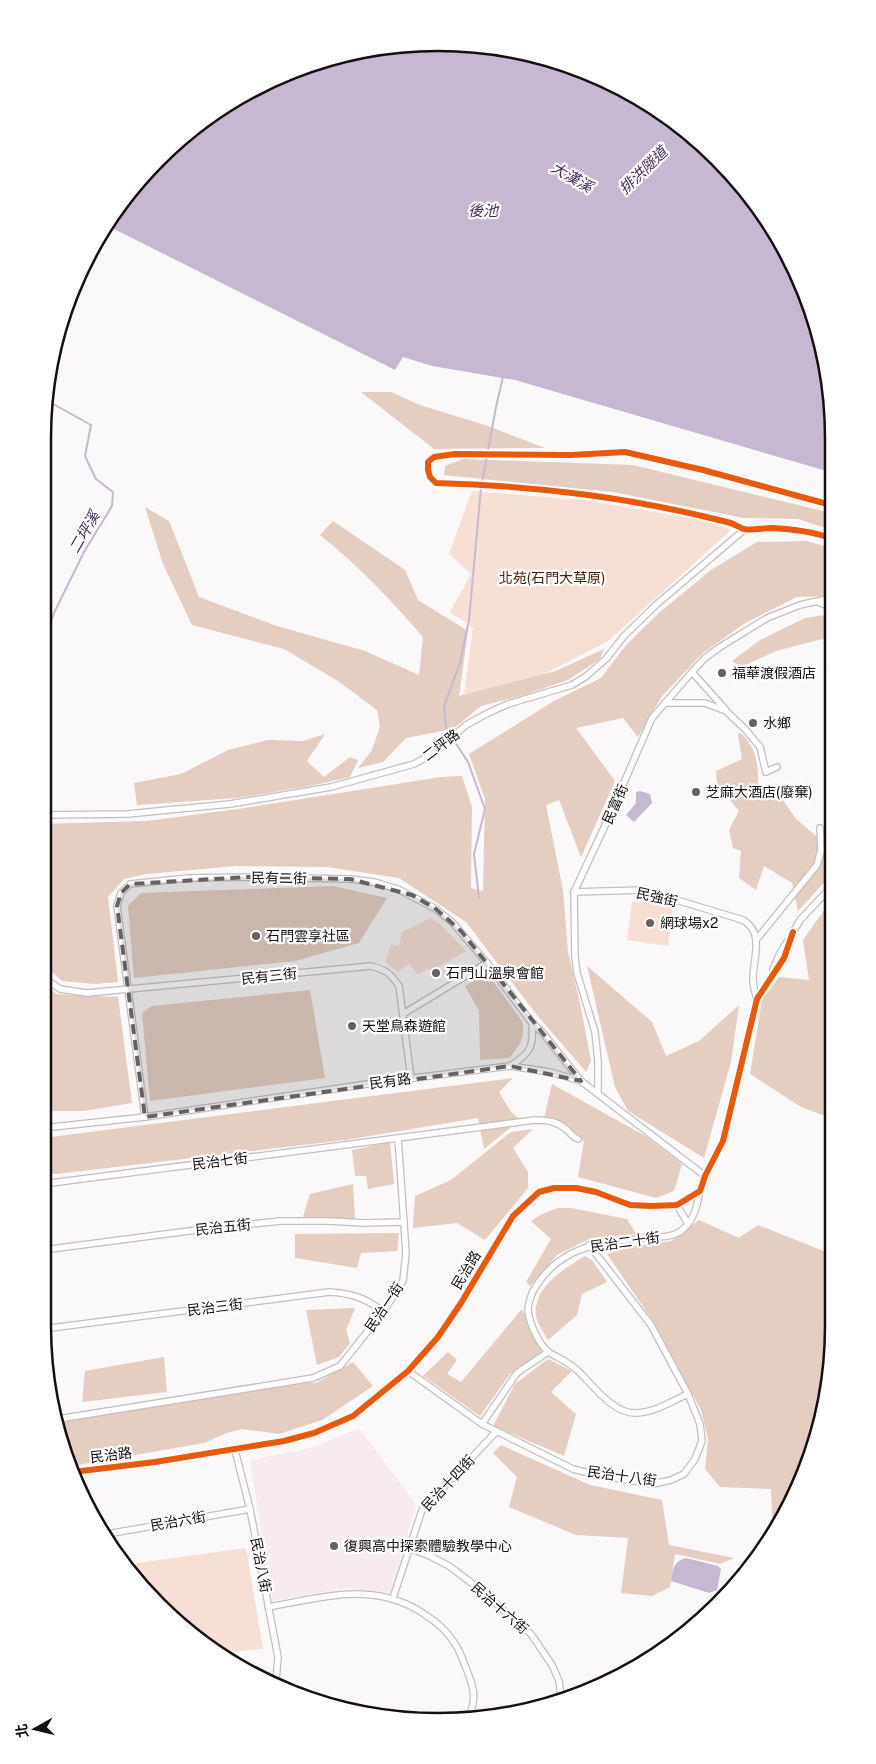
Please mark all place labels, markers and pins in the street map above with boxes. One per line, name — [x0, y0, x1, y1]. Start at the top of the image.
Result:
place label: 福華渡假酒店 — [732, 665, 816, 681]
marker: 福華渡假酒店 — [716, 667, 728, 679]
place label: 水鄉 — [763, 715, 791, 731]
marker: 水鄉 — [747, 717, 759, 729]
place label: 芝麻大酒店(廢棄) — [706, 784, 813, 800]
marker: 芝麻大酒店(廢棄) — [690, 786, 702, 798]
place label: 網球場x2 — [660, 915, 718, 931]
marker: 網球場x2 — [644, 917, 656, 929]
place label: 石門雲享社區 — [266, 928, 350, 944]
marker: 石門雲享社區 — [250, 930, 262, 942]
place label: 石門山溫泉會館 — [446, 965, 544, 981]
marker: 石門山溫泉會館 — [430, 967, 442, 979]
place label: 天堂鳥森遊館 — [362, 1018, 446, 1034]
marker: 天堂鳥森遊館 — [346, 1020, 358, 1032]
place label: 復興高中探索體驗教學中心 — [344, 1538, 512, 1554]
marker: 復興高中探索體驗教學中心 — [328, 1540, 340, 1552]

